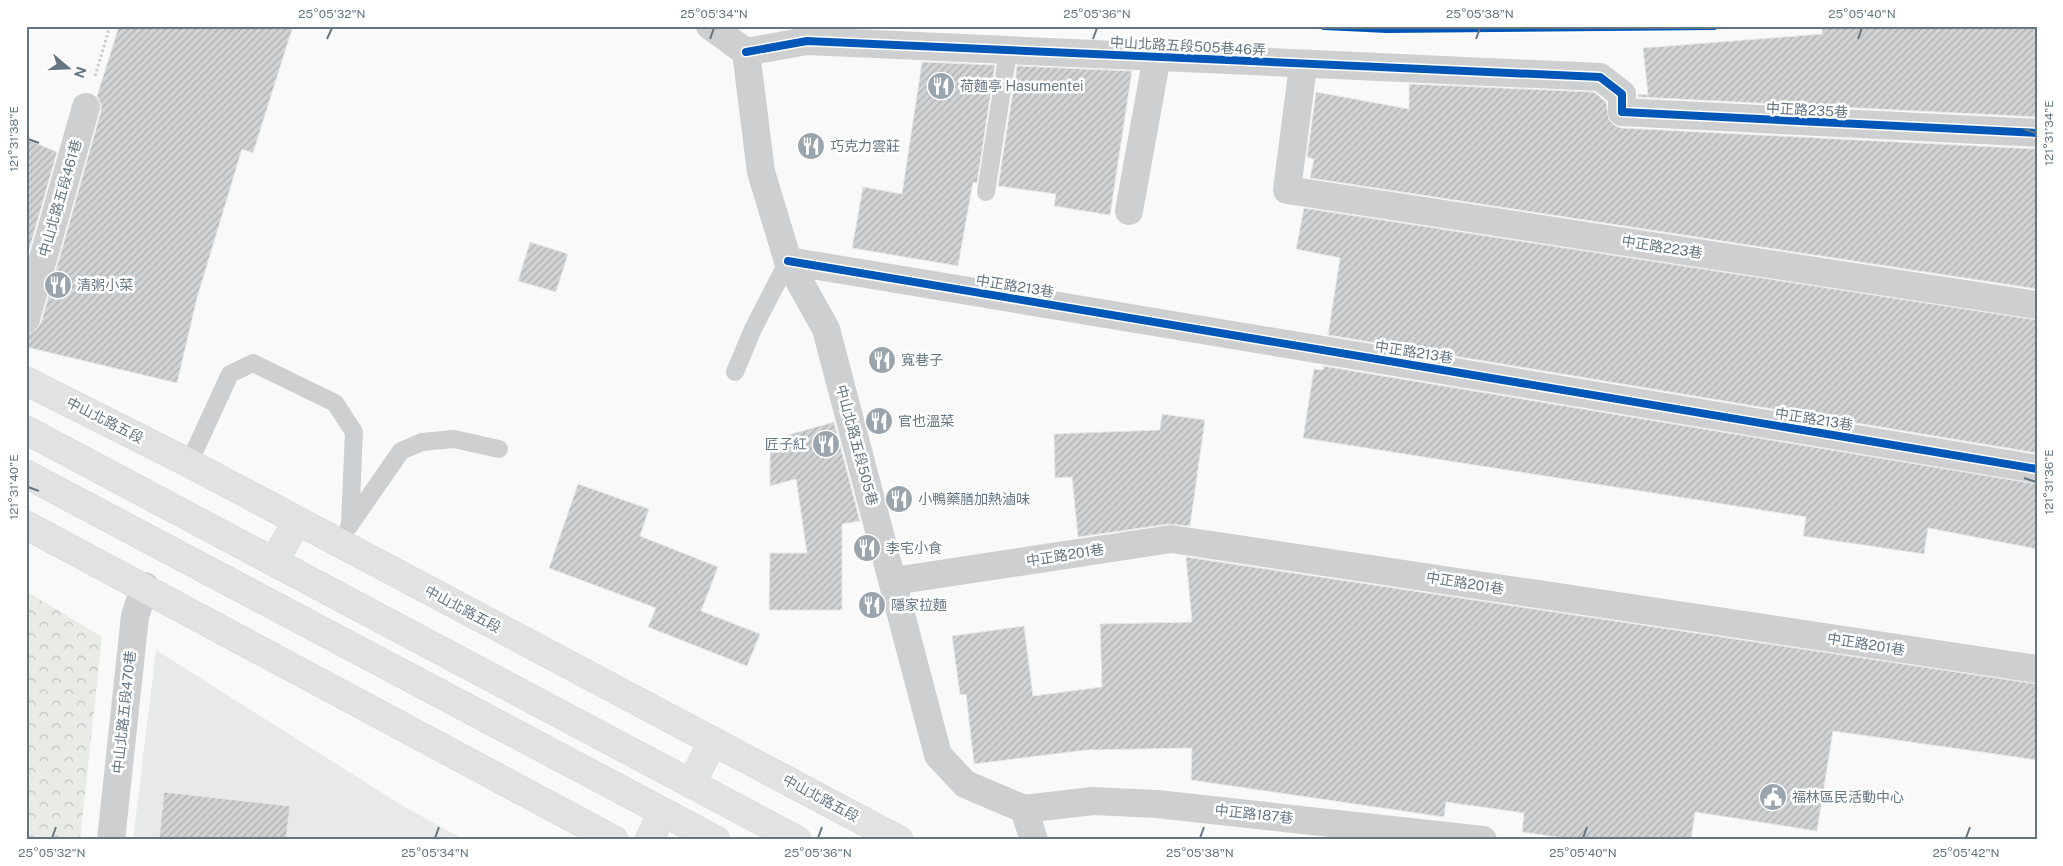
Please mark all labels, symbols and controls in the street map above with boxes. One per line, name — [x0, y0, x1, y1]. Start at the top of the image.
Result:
text: 25°05'32"N — [298, 7, 366, 21]
text: 25°05'34"N — [680, 7, 748, 21]
text: 25°05'36"N — [1063, 7, 1131, 21]
text: 25°05'38"N — [1446, 7, 1514, 21]
text: 25°05'40"N — [1828, 7, 1896, 21]
street label: 中山北路五段505巷46弄 — [1110, 34, 1266, 58]
north arrow — [42, 42, 92, 92]
text: N — [71, 64, 90, 80]
restaurant icon: 荷麵亭 Hasumentei — [926, 71, 956, 101]
place label: 荷麵亭 Hasumentei — [960, 78, 1084, 94]
street label: 中正路235巷 — [1766, 100, 1848, 120]
text: 121°31'34"E — [2042, 100, 2056, 166]
text: 121°31'38"E — [7, 106, 21, 172]
restaurant icon: 巧克力雲莊 — [796, 131, 826, 161]
street label: 中山北路五段461巷 — [36, 138, 84, 258]
place label: 巧克力雲莊 — [830, 138, 900, 154]
street label: 中正路223巷 — [1620, 233, 1704, 261]
restaurant icon: 清粥小菜 — [43, 270, 73, 300]
street label: 中正路213巷 — [975, 272, 1055, 300]
place label: 清粥小菜 — [77, 277, 133, 293]
street label: 中正路213巷 — [1374, 338, 1454, 366]
restaurant icon: 寬巷子 — [867, 345, 897, 375]
place label: 寬巷子 — [901, 352, 943, 368]
street label: 中山北路五段505巷 — [833, 383, 881, 507]
street label: 中山北路五段 — [64, 394, 146, 446]
street label: 中正路213巷 — [1774, 405, 1854, 433]
restaurant icon: 官也溫菜 — [864, 406, 894, 436]
place label: 官也溫菜 — [898, 413, 954, 429]
restaurant icon: 匠子紅 — [811, 429, 841, 459]
place label: 匠子紅 — [765, 436, 807, 452]
text: 121°31'36"E — [2042, 449, 2056, 515]
text: 121°31'40"E — [7, 454, 21, 520]
restaurant icon: 小鴨藥膳加熱滷味 — [884, 484, 914, 514]
place label: 小鴨藥膳加熱滷味 — [918, 491, 1030, 507]
restaurant icon: 李宅小食 — [852, 533, 882, 563]
place label: 李宅小食 — [886, 540, 942, 556]
street label: 中正路201巷 — [1025, 541, 1105, 569]
street label: 中正路201巷 — [1425, 569, 1505, 597]
street label: 中山北路五段 — [422, 582, 504, 636]
restaurant icon: 隱家拉麵 — [857, 590, 887, 620]
place label: 隱家拉麵 — [891, 597, 947, 613]
street label: 中正路201巷 — [1826, 630, 1906, 658]
street label: 中山北路五段470巷 — [110, 650, 138, 774]
street label: 中山北路五段 — [780, 771, 862, 825]
public building icon: 福林區民活動中心 — [1758, 782, 1788, 812]
place label: 福林區民活動中心 — [1792, 789, 1904, 805]
street label: 中正路187巷 — [1214, 802, 1294, 826]
text: 25°05'32"N — [18, 846, 86, 860]
text: 25°05'34"N — [401, 846, 469, 860]
text: 25°05'36"N — [784, 846, 852, 860]
text: 25°05'38"N — [1166, 846, 1234, 860]
text: 25°05'40"N — [1549, 846, 1617, 860]
text: 25°05'42"N — [1932, 846, 2000, 860]

